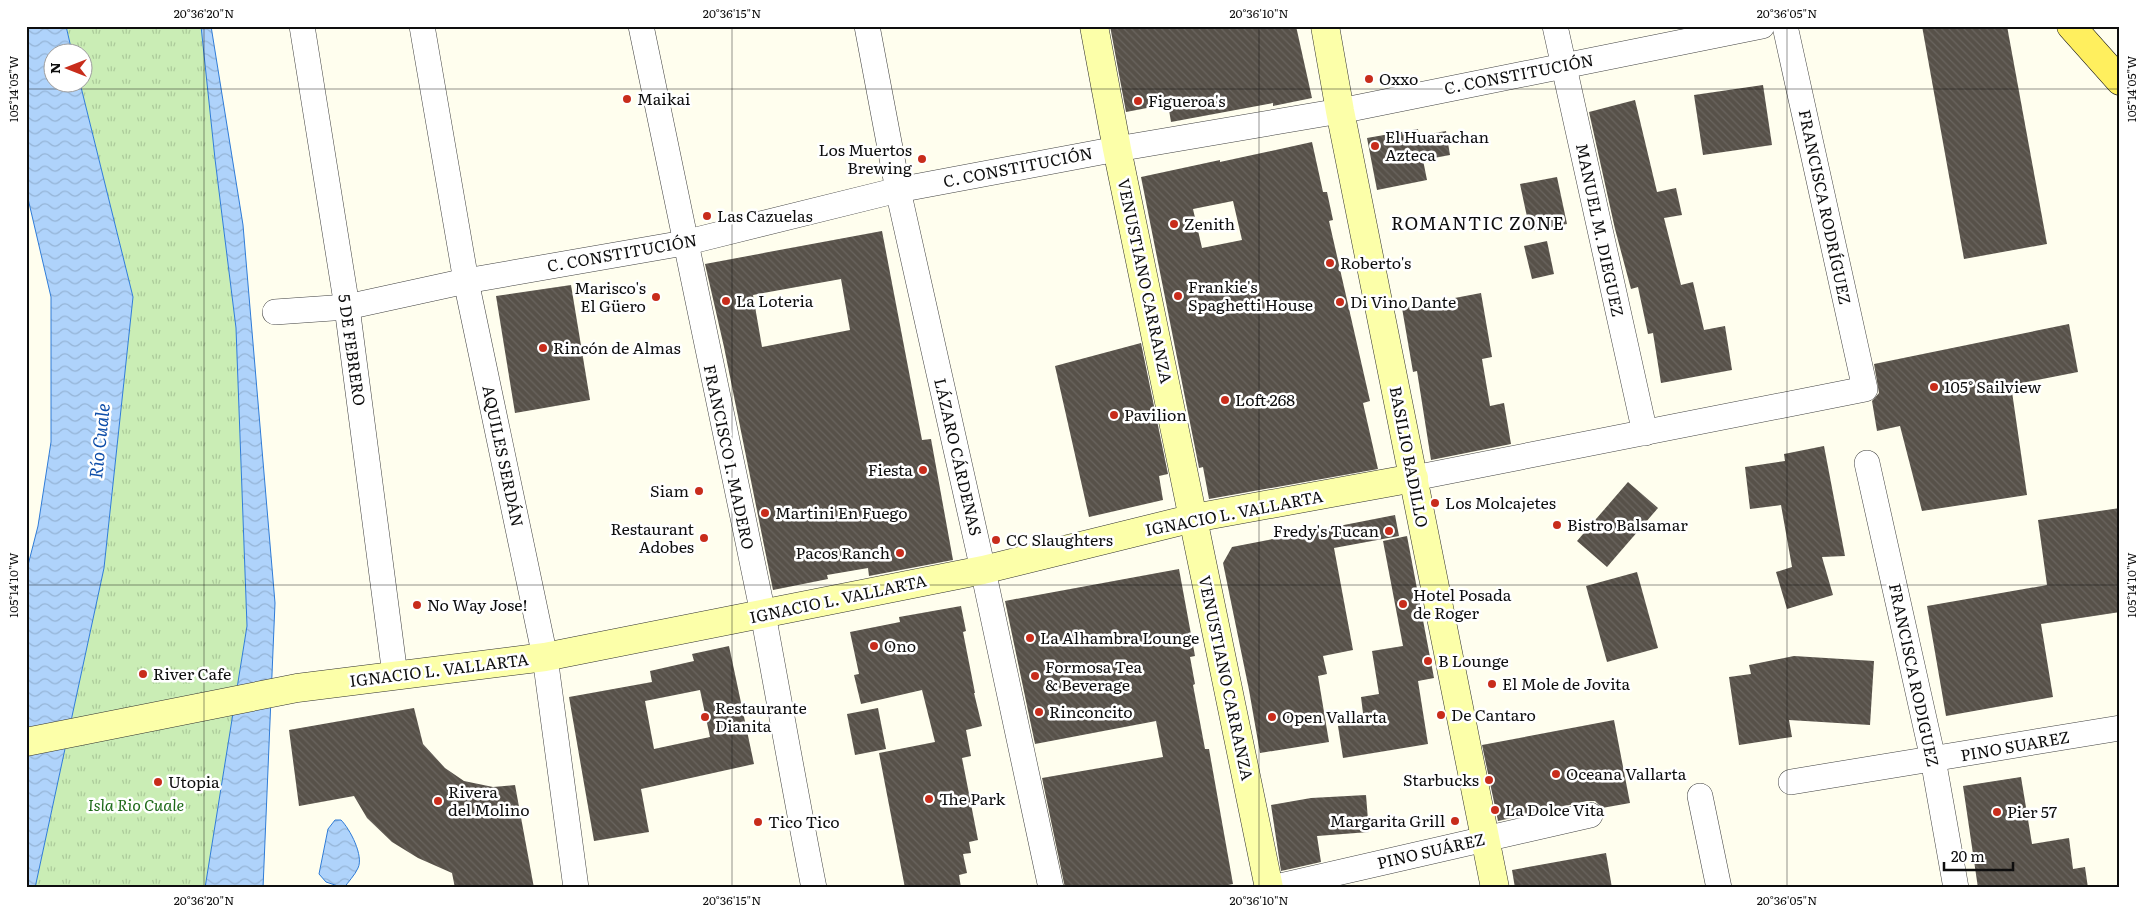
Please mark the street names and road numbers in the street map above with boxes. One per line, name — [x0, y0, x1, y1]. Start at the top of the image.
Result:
street label: C. CONSTITUCIÓN — [1442, 47, 1596, 99]
street label: FRANCISCA RODRÍGUEZ — [1794, 107, 1858, 307]
street label: C. CONSTITUCIÓN — [941, 140, 1095, 192]
street label: MANUEL M. DIEGUEZ — [1571, 141, 1631, 319]
street label: VENUSTIANO CARRANZA — [1112, 176, 1180, 386]
street label: C. CONSTITUCIÓN — [545, 227, 699, 277]
street label: 5 DE FEBRERO — [333, 292, 373, 407]
street label: FRANCISCO I. MADERO — [699, 362, 761, 552]
street label: LÁZARO CÁRDENAS — [929, 376, 989, 538]
street label: AQUILES SERDÁN — [477, 383, 531, 529]
street label: BASILIO BADILLO — [1385, 384, 1435, 530]
street label: IGNACIO L. VALLARTA — [1143, 483, 1325, 541]
street label: IGNACIO L. VALLARTA — [747, 567, 929, 629]
street label: VENUSTIANO CARRANZA — [1193, 573, 1261, 783]
street label: FRANCISCA RODIGUEZ — [1884, 581, 1946, 769]
street label: IGNACIO L. VALLARTA — [348, 646, 530, 692]
street label: PINO SUAREZ — [1959, 724, 2071, 766]
street label: PINO SUÁREZ — [1374, 826, 1487, 874]

